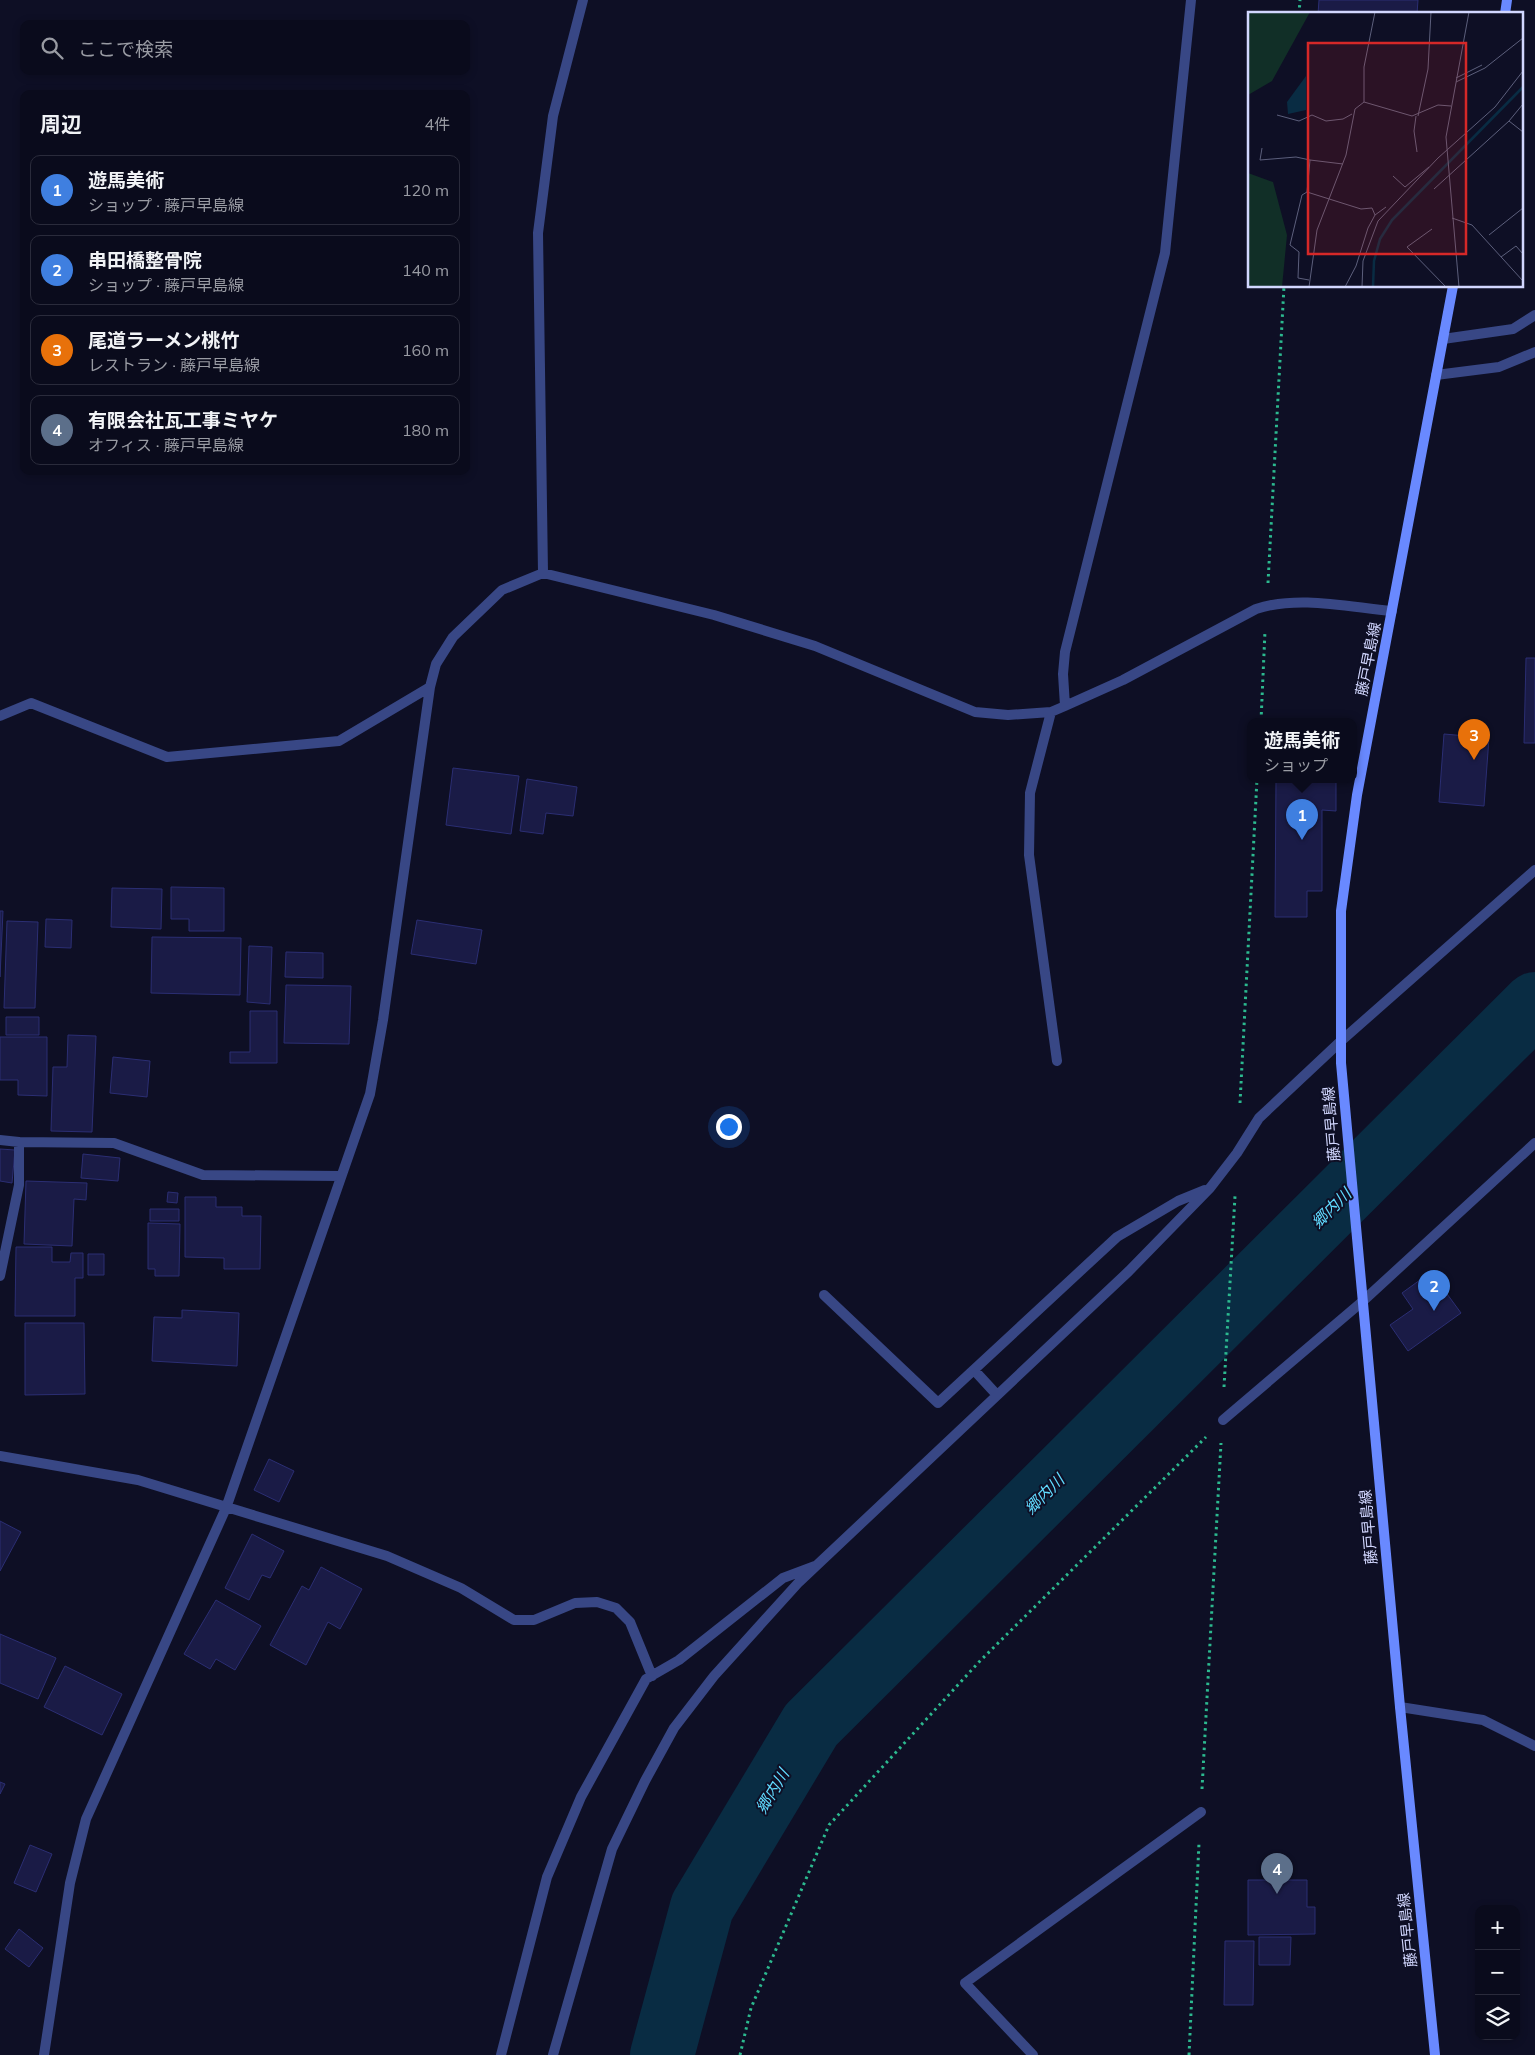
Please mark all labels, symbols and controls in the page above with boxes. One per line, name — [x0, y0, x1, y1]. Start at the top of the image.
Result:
inset map — [1248, 12, 1522, 288]
search box — [20, 20, 470, 75]
icon: search — [38, 34, 66, 62]
text: ここで検索 — [78, 37, 173, 61]
text: 周辺 — [40, 111, 82, 137]
text: 4件 — [424, 114, 450, 134]
text: 遊馬美術 — [88, 168, 164, 192]
text: 1 — [52, 180, 62, 200]
text: 120 m — [402, 180, 449, 200]
text: ショップ · 藤戸早島線 — [88, 195, 244, 215]
text: 串田橋整骨院 — [88, 248, 202, 272]
text: 2 — [52, 260, 62, 280]
text: 140 m — [402, 260, 449, 280]
text: ショップ · 藤戸早島線 — [88, 275, 244, 295]
text: 尾道ラーメン桃竹 — [88, 328, 239, 352]
text: 3 — [52, 340, 62, 360]
text: 160 m — [402, 340, 449, 360]
text: レストラン · 藤戸早島線 — [88, 355, 260, 375]
text: 有限会社瓦工事ミヤケ — [88, 408, 278, 432]
text: 4 — [52, 420, 62, 440]
text: 180 m — [402, 420, 449, 440]
text: オフィス · 藤戸早島線 — [88, 435, 244, 455]
street label: 藤戸早島線 — [1352, 620, 1384, 698]
popup — [1247, 718, 1357, 783]
pin: 3 — [1458, 719, 1490, 760]
text: 遊馬美術 — [1264, 728, 1340, 752]
text: ショップ — [1264, 755, 1328, 775]
pin: 1 — [1286, 799, 1318, 840]
street label: 藤戸早島線 — [1318, 1086, 1344, 1162]
your location — [716, 1114, 742, 1140]
water label: 郷内川 — [1307, 1183, 1356, 1232]
pin: 2 — [1418, 1270, 1450, 1311]
water label: 郷内川 — [1020, 1469, 1069, 1518]
street label: 藤戸早島線 — [1355, 1489, 1381, 1565]
water label: 郷内川 — [751, 1764, 794, 1817]
pin: 4 — [1261, 1853, 1293, 1894]
street label: 藤戸早島線 — [1394, 1892, 1420, 1968]
map controls — [1475, 1905, 1520, 2040]
button: + — [1475, 1905, 1520, 1950]
button: − — [1475, 1950, 1520, 1995]
button: layers — [1475, 1995, 1520, 2040]

